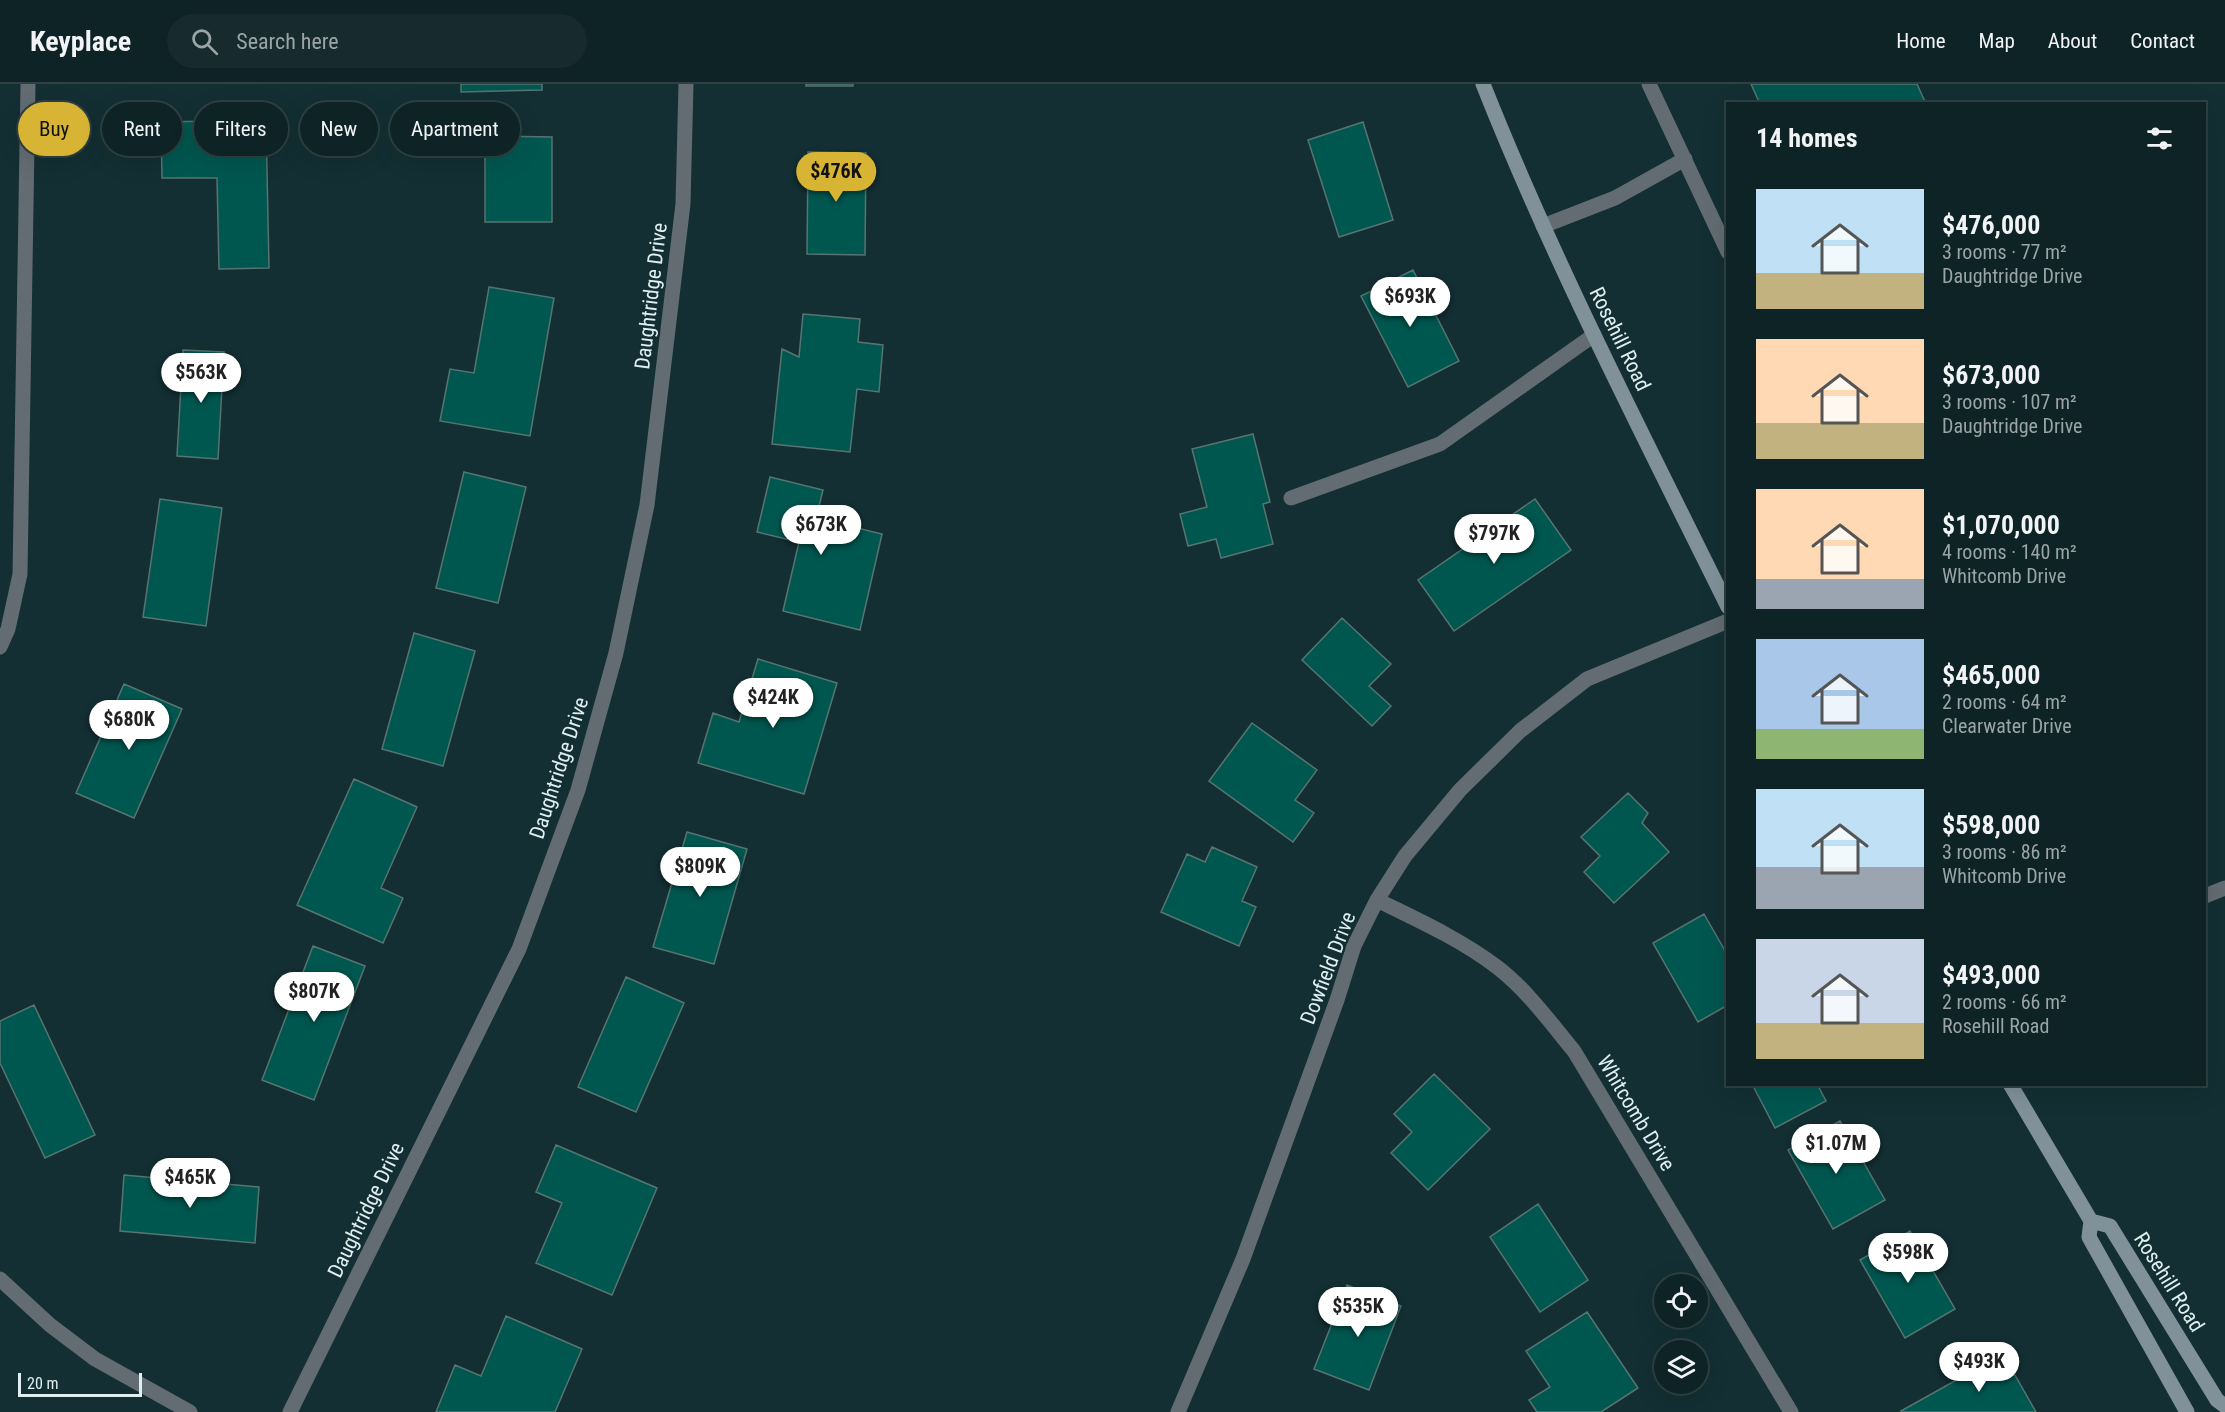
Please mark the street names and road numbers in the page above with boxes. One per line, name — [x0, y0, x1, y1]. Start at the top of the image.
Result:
street label: Daughtridge Drive — [630, 221, 672, 371]
street label: Rosehill Road — [1585, 283, 1655, 395]
street label: Daughtridge Drive — [525, 694, 593, 842]
street label: Dowfield Drive — [1296, 908, 1360, 1028]
street label: Whitcomb Drive — [1592, 1051, 1680, 1175]
street label: Daughtridge Drive — [323, 1138, 409, 1282]
street label: Rosehill Road — [2129, 1228, 2209, 1336]

